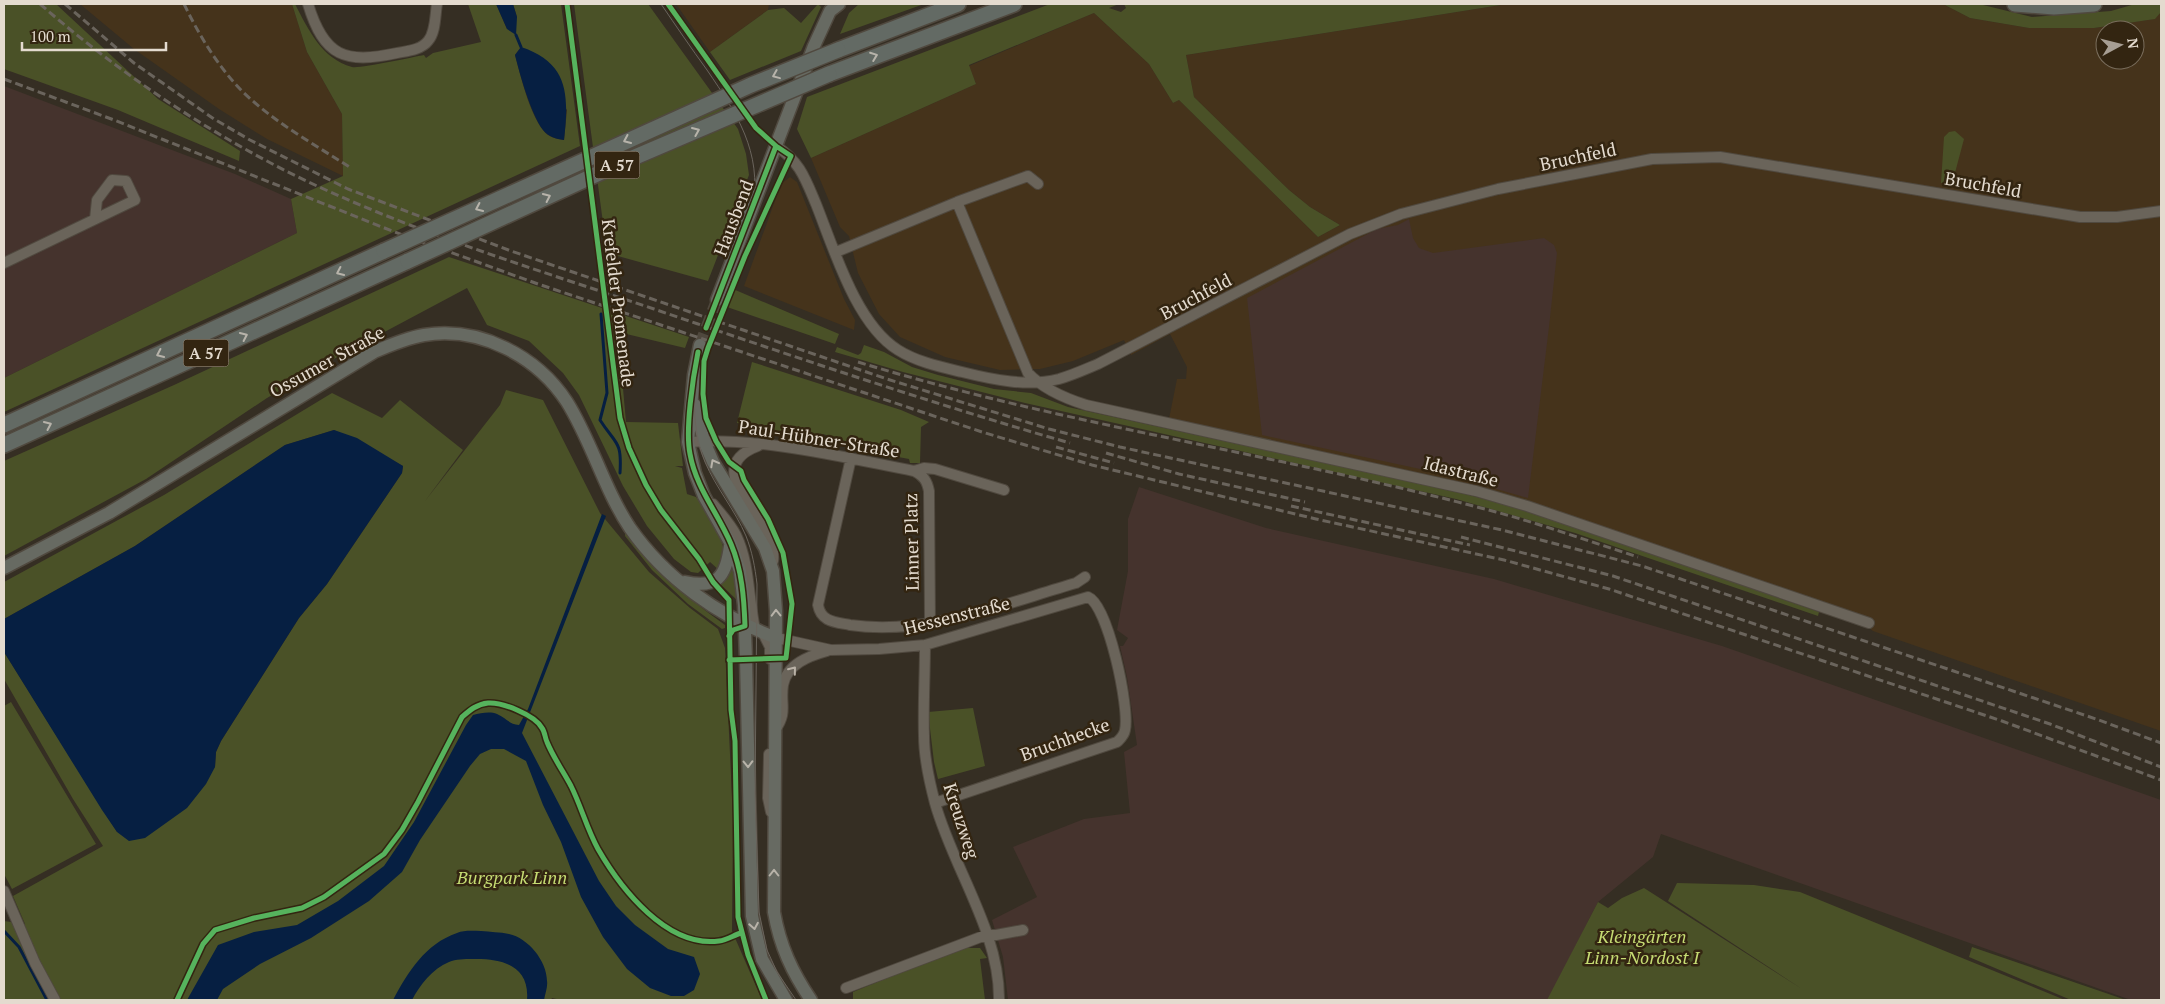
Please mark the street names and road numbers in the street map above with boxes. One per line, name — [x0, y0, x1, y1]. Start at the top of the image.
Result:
street label: Bruchfeld — [1537, 136, 1618, 176]
road number: A 57 — [594, 152, 640, 178]
street label: Bruchfeld — [1943, 165, 2023, 203]
street label: Hausbend — [708, 176, 759, 259]
street label: Krefelder Promenade — [597, 217, 641, 388]
street label: Bruchfeld — [1156, 267, 1235, 325]
street label: Ossumer Straße — [265, 320, 388, 403]
road number: A 57 — [184, 339, 228, 366]
street label: Paul-Hübner-Straße — [737, 413, 901, 463]
street label: Idastraße — [1421, 450, 1501, 492]
street label: Linner Platz — [898, 493, 924, 591]
street label: Hessenstraße — [901, 590, 1012, 640]
street label: Bruchhecke — [1017, 712, 1113, 766]
street label: Kreuzweg — [938, 780, 986, 862]

